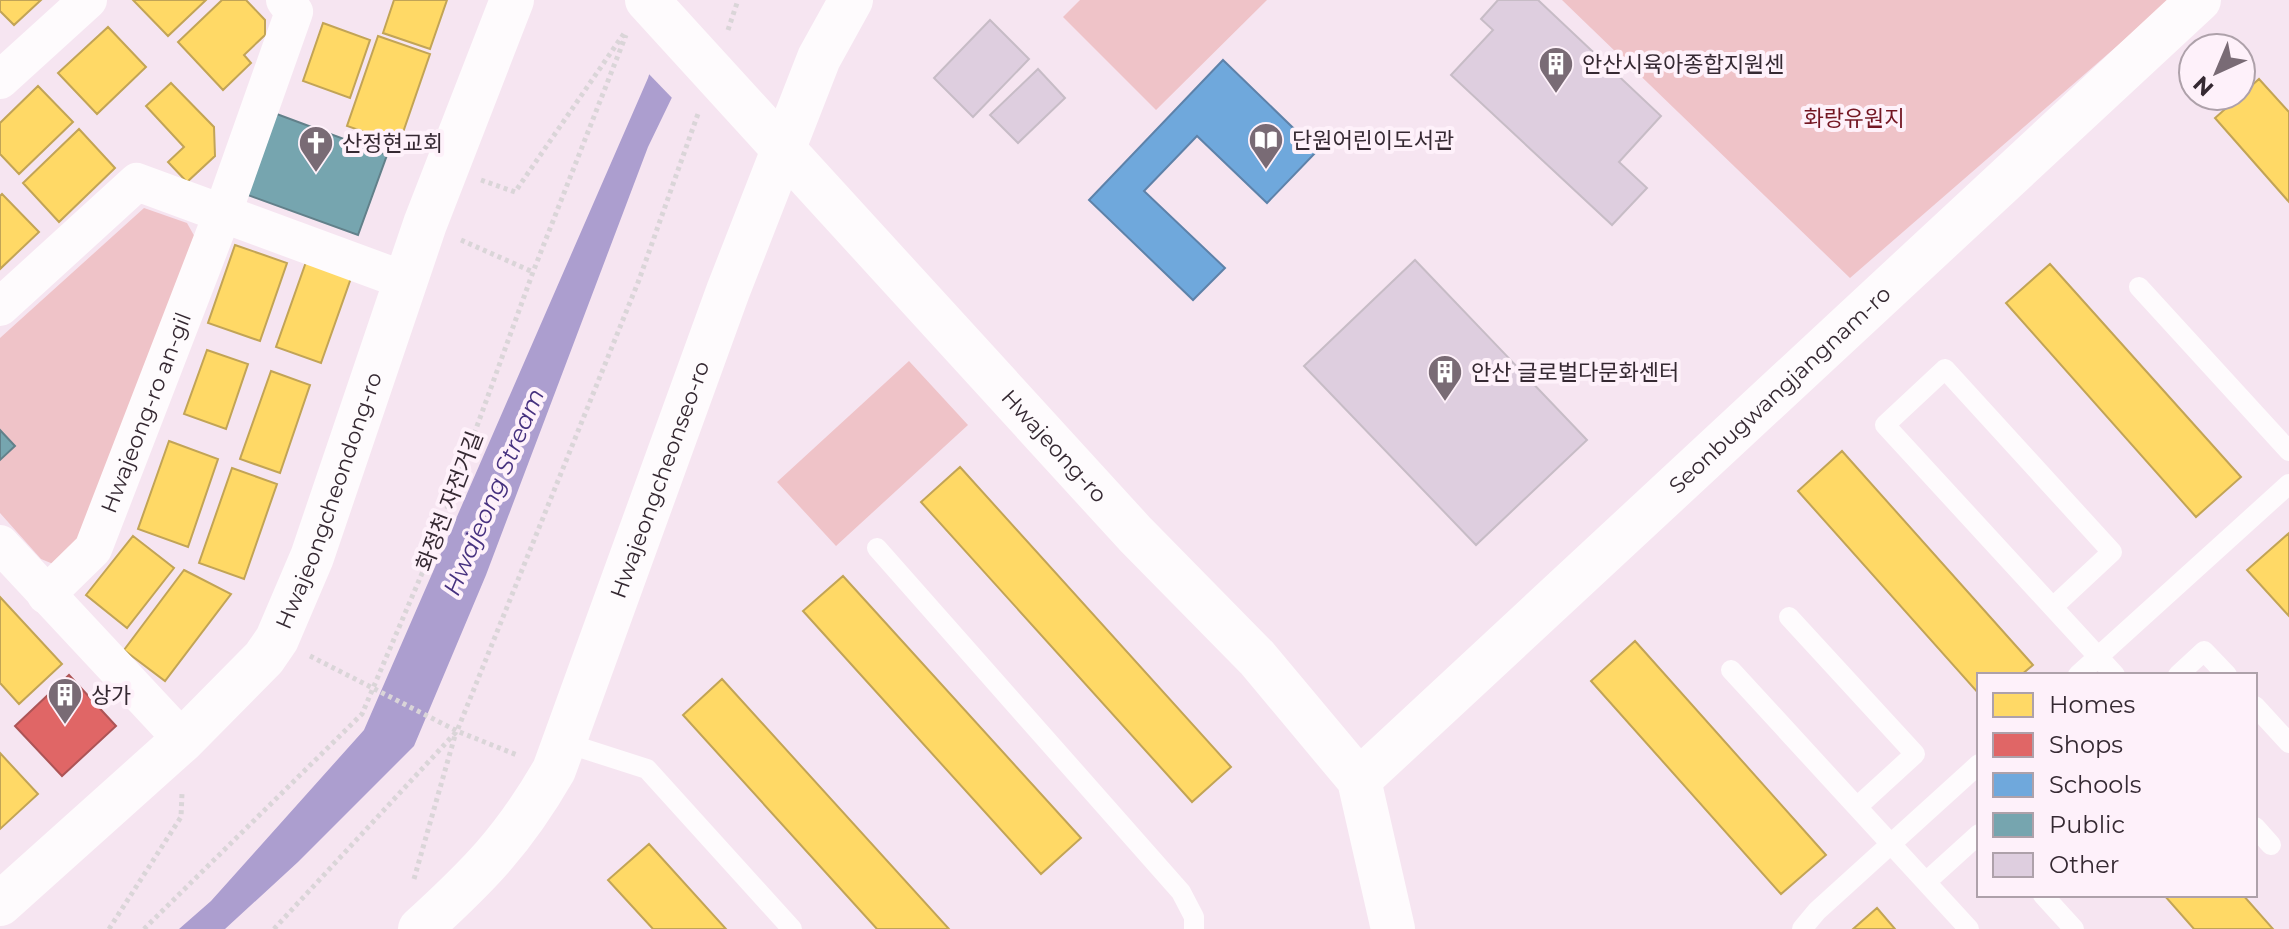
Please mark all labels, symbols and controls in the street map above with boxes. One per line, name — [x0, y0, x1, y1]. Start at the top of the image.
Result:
north arrow — [2177, 32, 2257, 112]
building icon: 안산시육아종합지원센 — [1537, 45, 1575, 95]
place label: 안산시육아종합지원센 — [1582, 51, 1784, 78]
text: N — [2188, 70, 2219, 102]
park label: 화랑유원지 — [1803, 105, 1905, 132]
library icon: 단원어린이도서관 — [1247, 121, 1285, 171]
church icon: 산정현교회 — [297, 124, 335, 174]
place label: 단원어린이도서관 — [1292, 127, 1454, 154]
place label: 산정현교회 — [342, 130, 443, 157]
street label: Seonbugwangjangnam-ro — [1663, 280, 1897, 499]
street label: Hwajeong-ro an-gil — [95, 309, 197, 517]
building icon: 안산 글로벌다문화센터 — [1426, 353, 1464, 403]
street label: Hwajeongcheonseo-ro — [604, 357, 715, 602]
place label: 안산 글로벌다문화센터 — [1471, 359, 1679, 386]
street label: Hwajeongcheondong-ro — [270, 369, 388, 633]
water label: Hwajeong Stream — [437, 384, 550, 599]
street label: Hwajeong-ro — [996, 384, 1112, 508]
street label: 화정천 자전거길 — [410, 428, 488, 575]
legend — [1977, 673, 2257, 897]
building icon: 상가 — [46, 676, 84, 726]
place label: 상가 — [91, 682, 131, 709]
text: Homes — [2049, 690, 2135, 719]
text: Shops — [2049, 730, 2123, 759]
text: Schools — [2049, 770, 2142, 799]
text: Public — [2049, 810, 2125, 839]
text: Other — [2049, 850, 2119, 879]

